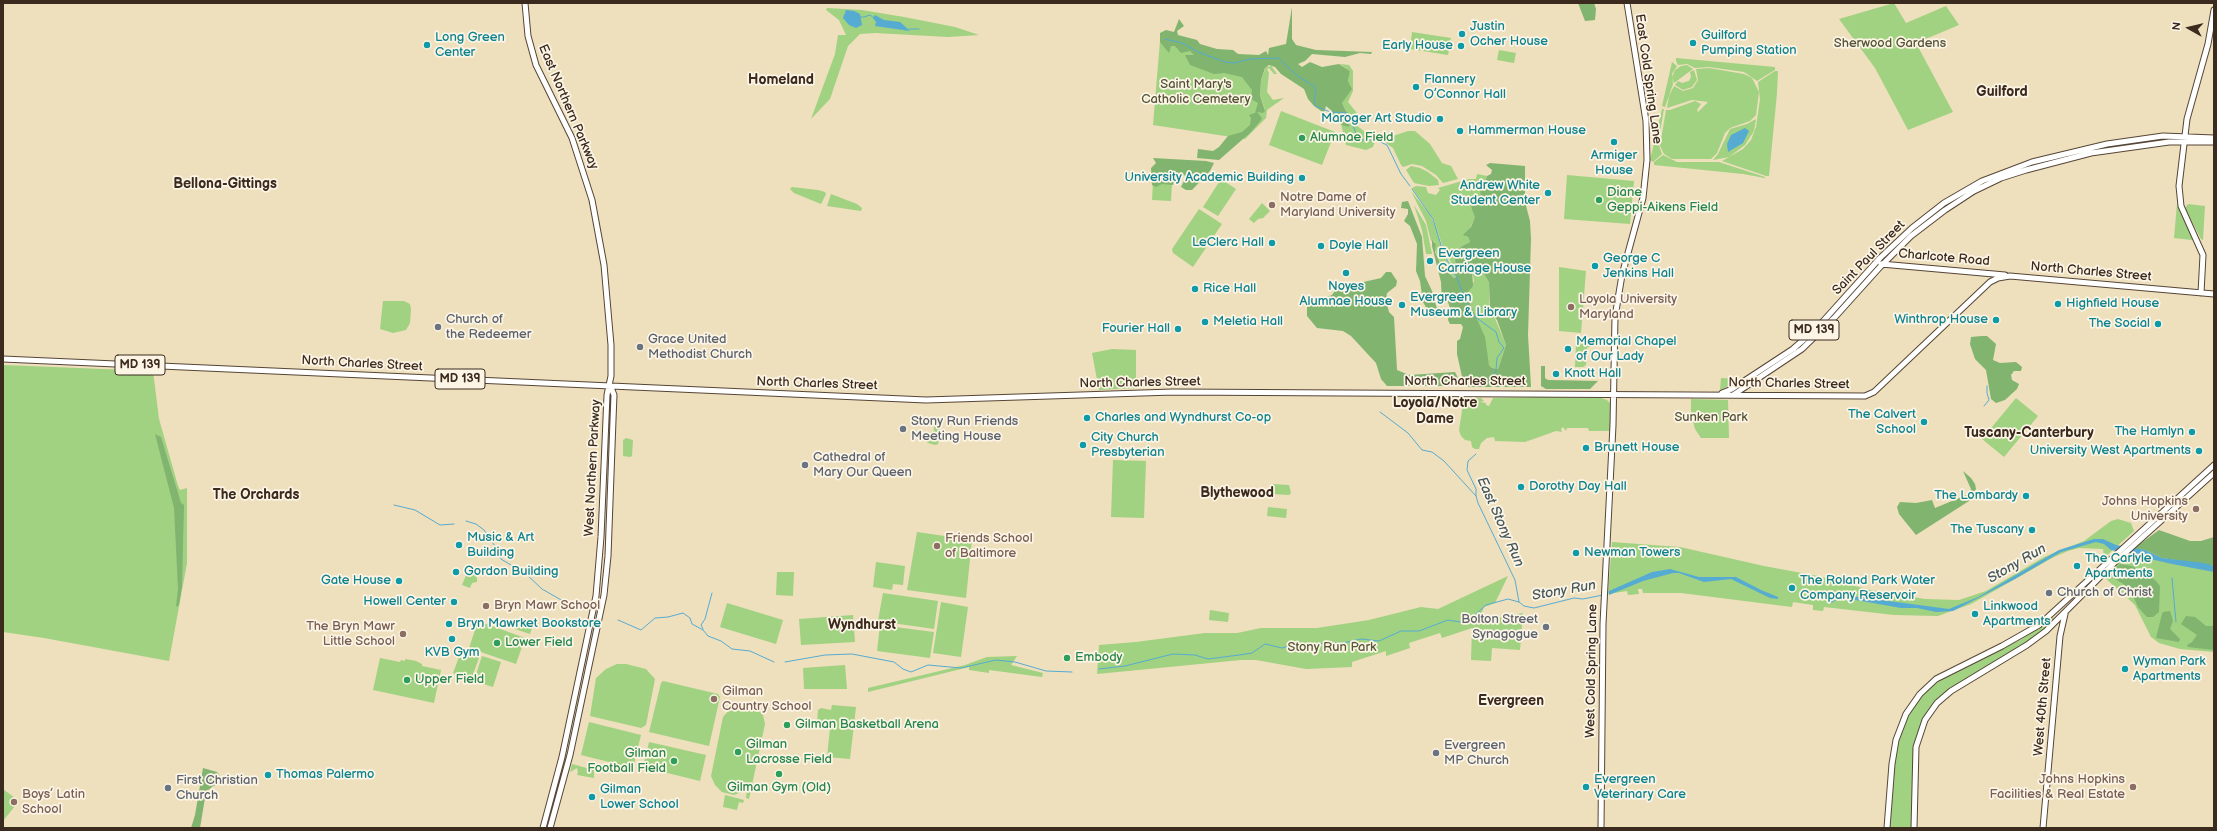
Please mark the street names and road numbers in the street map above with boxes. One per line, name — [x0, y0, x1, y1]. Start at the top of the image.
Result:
street label: East Cold Spring Lane — [1631, 13, 1665, 145]
street label: East Northern Parkway — [535, 42, 601, 172]
street label: Saint Paul Street — [1830, 218, 1908, 298]
street label: Charlcote Road — [1898, 246, 1990, 270]
street label: North Charles Street — [2030, 259, 2152, 285]
road number: MD 139 — [1789, 320, 1839, 340]
street label: North Charles Street — [301, 353, 423, 375]
road number: MD 139 — [115, 355, 165, 375]
road number: MD 139 — [435, 369, 485, 389]
street label: North Charles Street — [756, 374, 878, 394]
street label: North Charles Street — [1079, 374, 1201, 392]
street label: North Charles Street — [1404, 374, 1526, 390]
street label: North Charles Street — [1728, 375, 1850, 393]
street label: West Northern Parkway — [582, 399, 604, 537]
street label: West Cold Spring Lane — [1583, 604, 1601, 738]
street label: West 40th Street — [2031, 657, 2055, 757]

